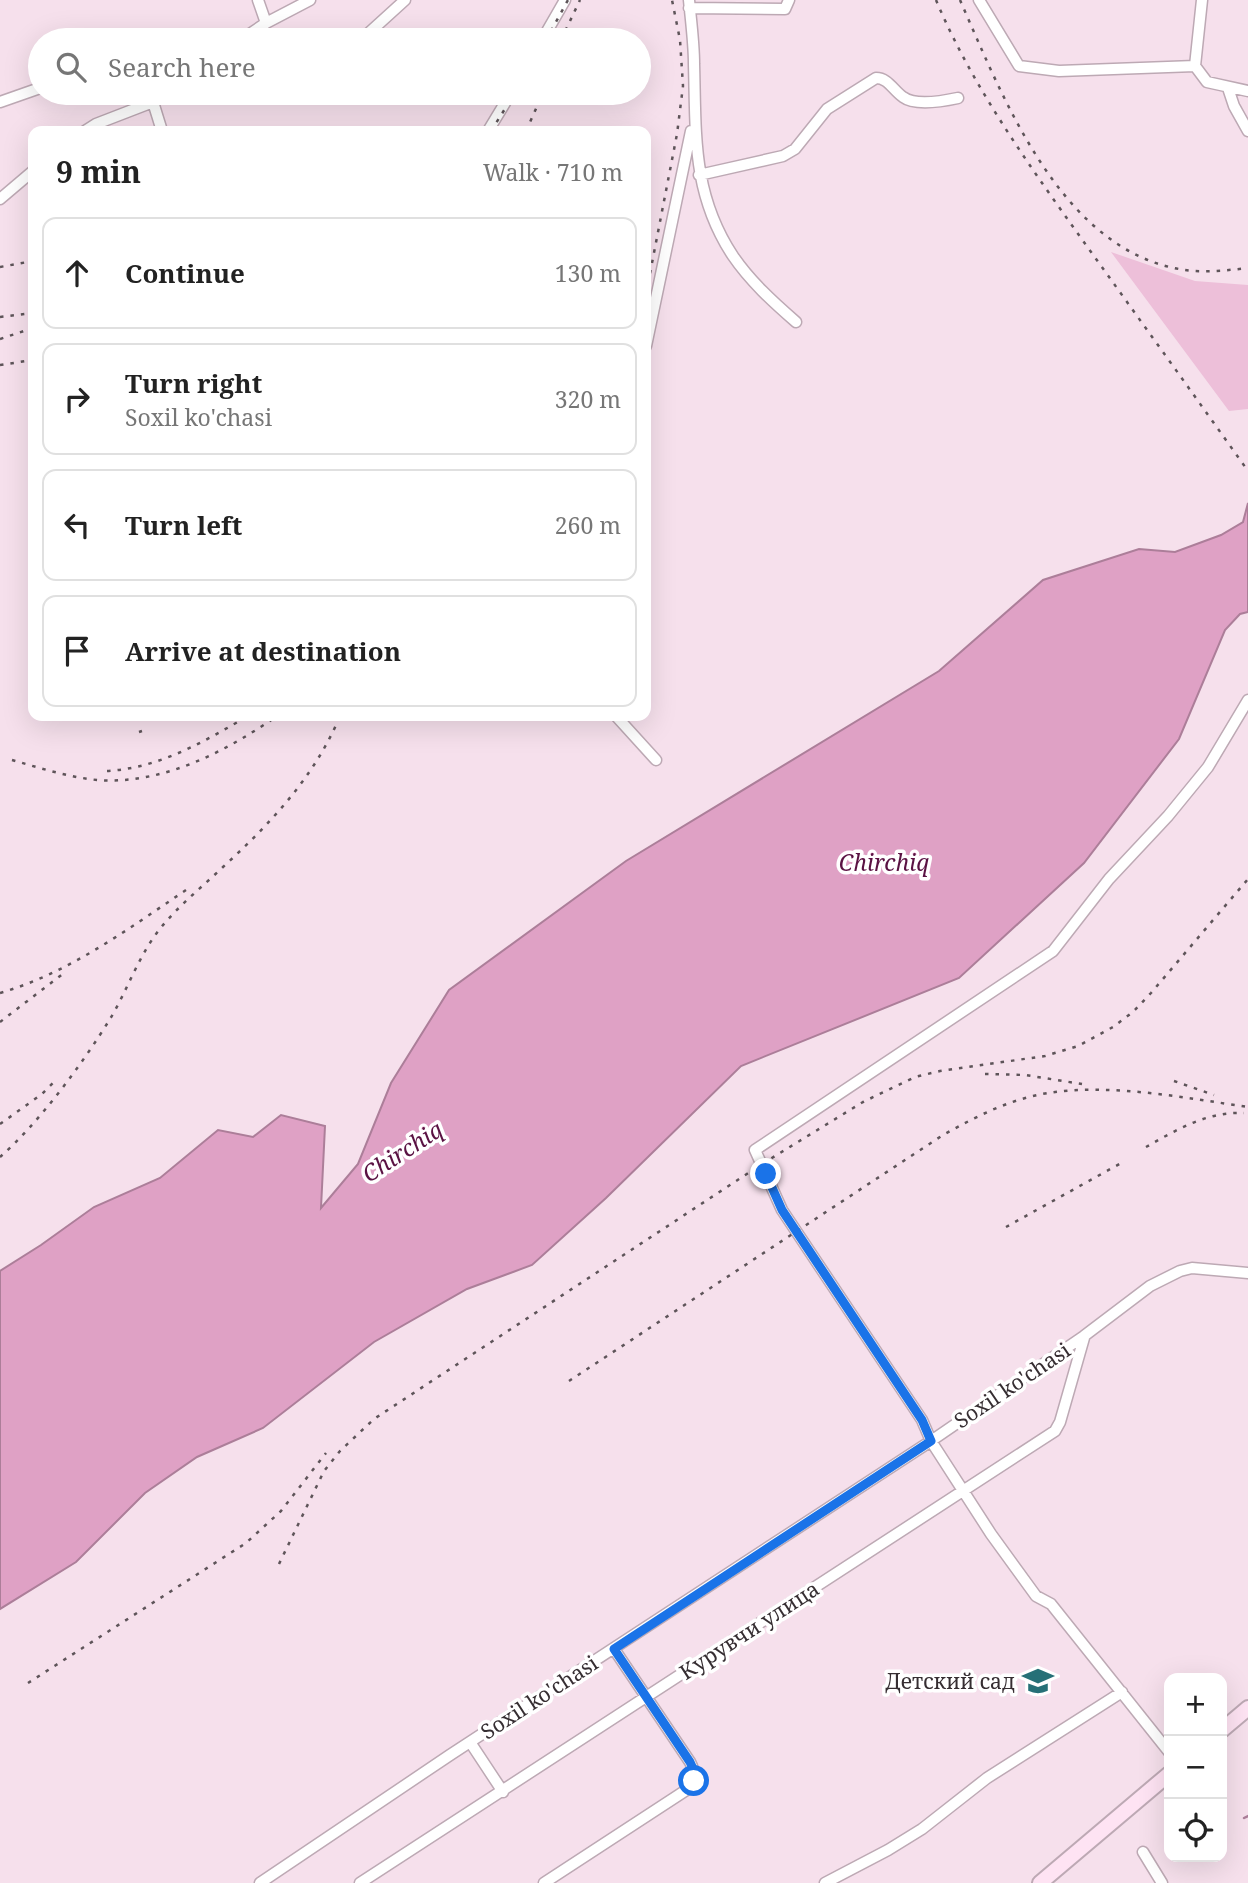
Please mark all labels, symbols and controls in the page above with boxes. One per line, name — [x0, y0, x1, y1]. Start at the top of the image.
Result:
search box — [28, 28, 651, 105]
icon: search — [52, 48, 90, 86]
text: Search here — [108, 49, 256, 85]
text: 9 min — [56, 151, 141, 192]
text: Walk · 710 m — [483, 156, 623, 188]
icon: ahead — [58, 254, 96, 292]
text: Continue — [125, 255, 245, 291]
text: 130 m — [555, 257, 621, 289]
text: Turn right — [125, 365, 262, 401]
icon: right — [58, 380, 96, 418]
text: 320 m — [555, 383, 621, 415]
text: Soxil ko'chasi — [125, 401, 272, 433]
icon: left — [58, 506, 96, 544]
text: Turn left — [125, 507, 242, 543]
text: 260 m — [555, 509, 621, 541]
icon: arrive — [58, 632, 96, 670]
text: Arrive at destination — [125, 633, 401, 669]
water label: Chirchiq — [839, 846, 929, 878]
water label: Chirchiq — [355, 1113, 449, 1189]
route end — [750, 1158, 781, 1189]
street label: Soxil ko'chasi — [949, 1336, 1076, 1434]
street label: Курувчи улица — [674, 1574, 824, 1686]
street label: Soxil ko'chasi — [475, 1649, 603, 1745]
school or university icon: Детский сад — [1021, 1664, 1055, 1698]
place label: Детский сад — [885, 1667, 1015, 1695]
map controls — [1164, 1673, 1227, 1862]
button: + — [1164, 1673, 1227, 1736]
button: − — [1164, 1736, 1227, 1799]
route start — [678, 1765, 709, 1796]
button: locate — [1164, 1799, 1227, 1862]

